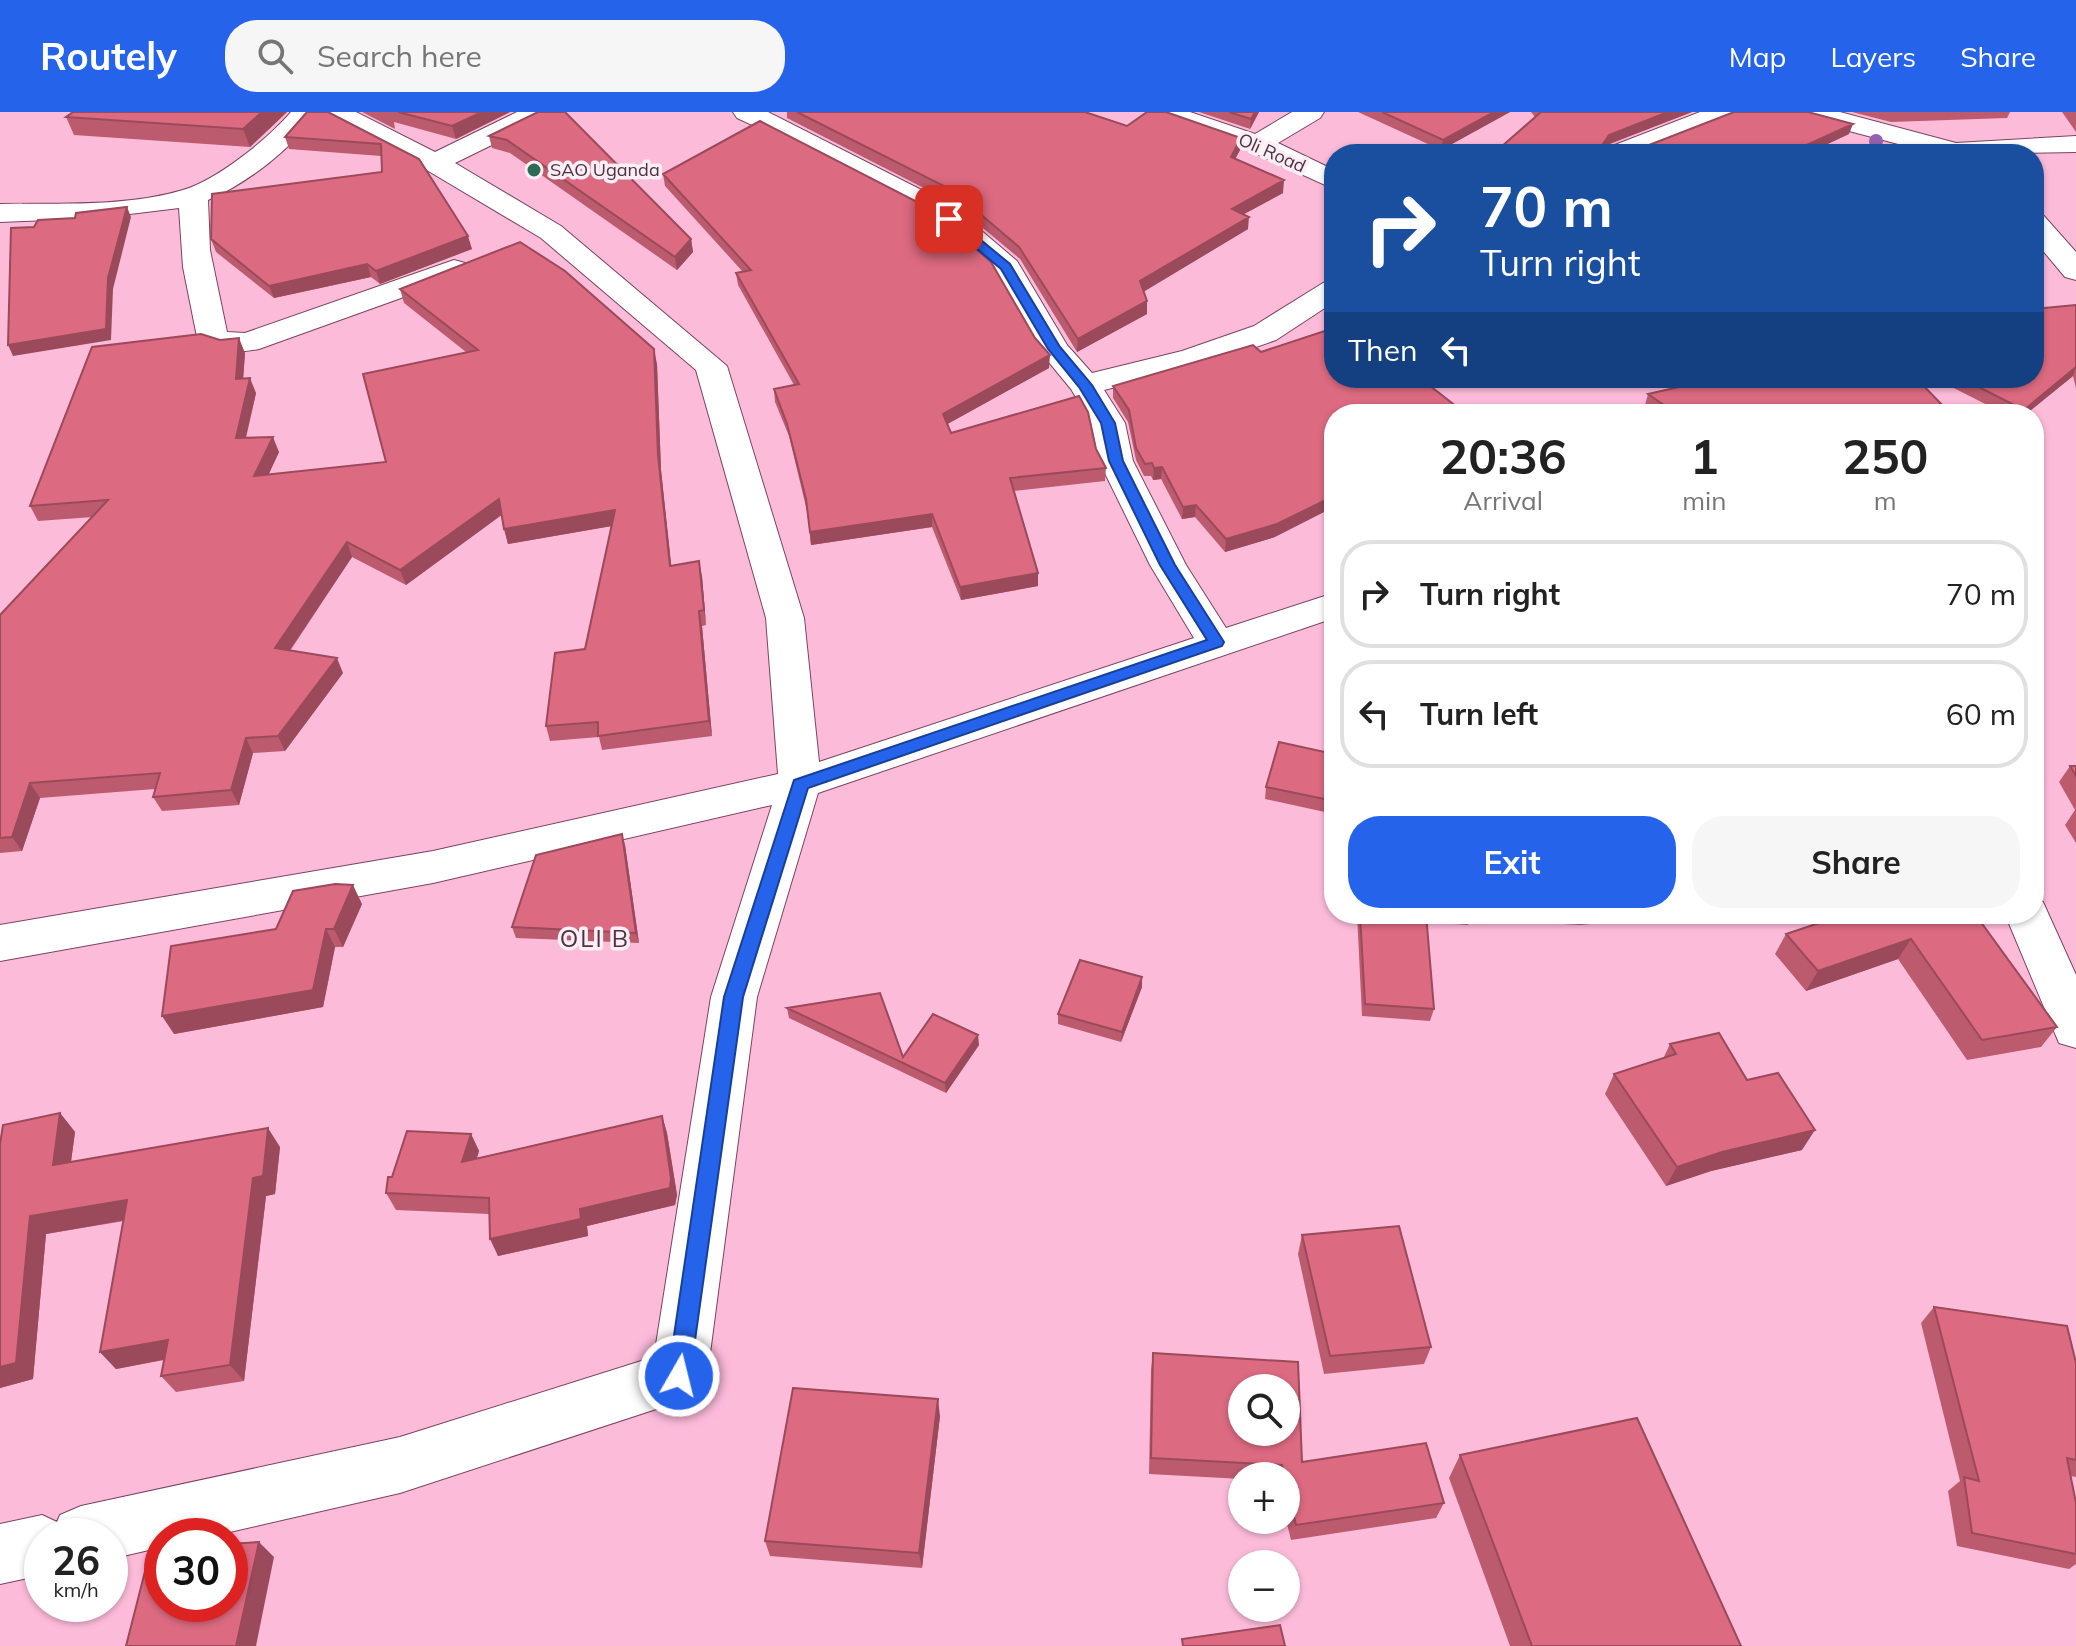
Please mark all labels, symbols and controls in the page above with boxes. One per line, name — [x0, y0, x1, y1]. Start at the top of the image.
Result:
search box — [225, 20, 785, 92]
text: Routely — [40, 32, 177, 80]
icon: search — [253, 34, 297, 78]
text: Search here — [317, 37, 482, 75]
text: Map — [1729, 39, 1786, 74]
text: Layers — [1830, 39, 1916, 74]
text: Share — [1960, 39, 2036, 74]
street label: Oli Road — [1235, 128, 1309, 178]
place label: SAO Uganda — [550, 158, 660, 181]
marker: SAO Uganda — [525, 161, 543, 179]
text: 70 m — [1480, 171, 1613, 241]
icon: right — [1348, 176, 1452, 280]
pin — [915, 185, 983, 253]
icon: arrive — [927, 197, 971, 241]
text: Turn right — [1480, 240, 1641, 285]
icon: left — [1434, 328, 1478, 372]
text: Then — [1348, 331, 1418, 369]
text: 20:36 — [1440, 426, 1567, 486]
text: 1 — [1690, 426, 1719, 486]
text: 250 — [1842, 426, 1928, 486]
text: Arrival — [1463, 484, 1543, 517]
text: min — [1682, 484, 1726, 517]
text: m — [1874, 484, 1897, 517]
icon: right — [1352, 572, 1396, 616]
text: Turn right — [1420, 575, 1560, 613]
text: 70 m — [1946, 575, 2016, 613]
icon: left — [1352, 692, 1396, 736]
text: Turn left — [1420, 695, 1538, 733]
text: 60 m — [1946, 695, 2016, 733]
button: Exit — [1348, 816, 1676, 908]
button: Share — [1692, 816, 2020, 908]
district label: OLI B — [560, 923, 630, 953]
position arrow — [637, 1334, 721, 1418]
map controls — [1228, 1374, 1300, 1622]
button: search — [1228, 1374, 1300, 1446]
button: + — [1228, 1462, 1300, 1534]
speed limit sign: 30 — [144, 1518, 248, 1622]
text: 26 — [52, 1535, 100, 1585]
button: − — [1228, 1550, 1300, 1622]
text: km/h — [53, 1577, 99, 1602]

